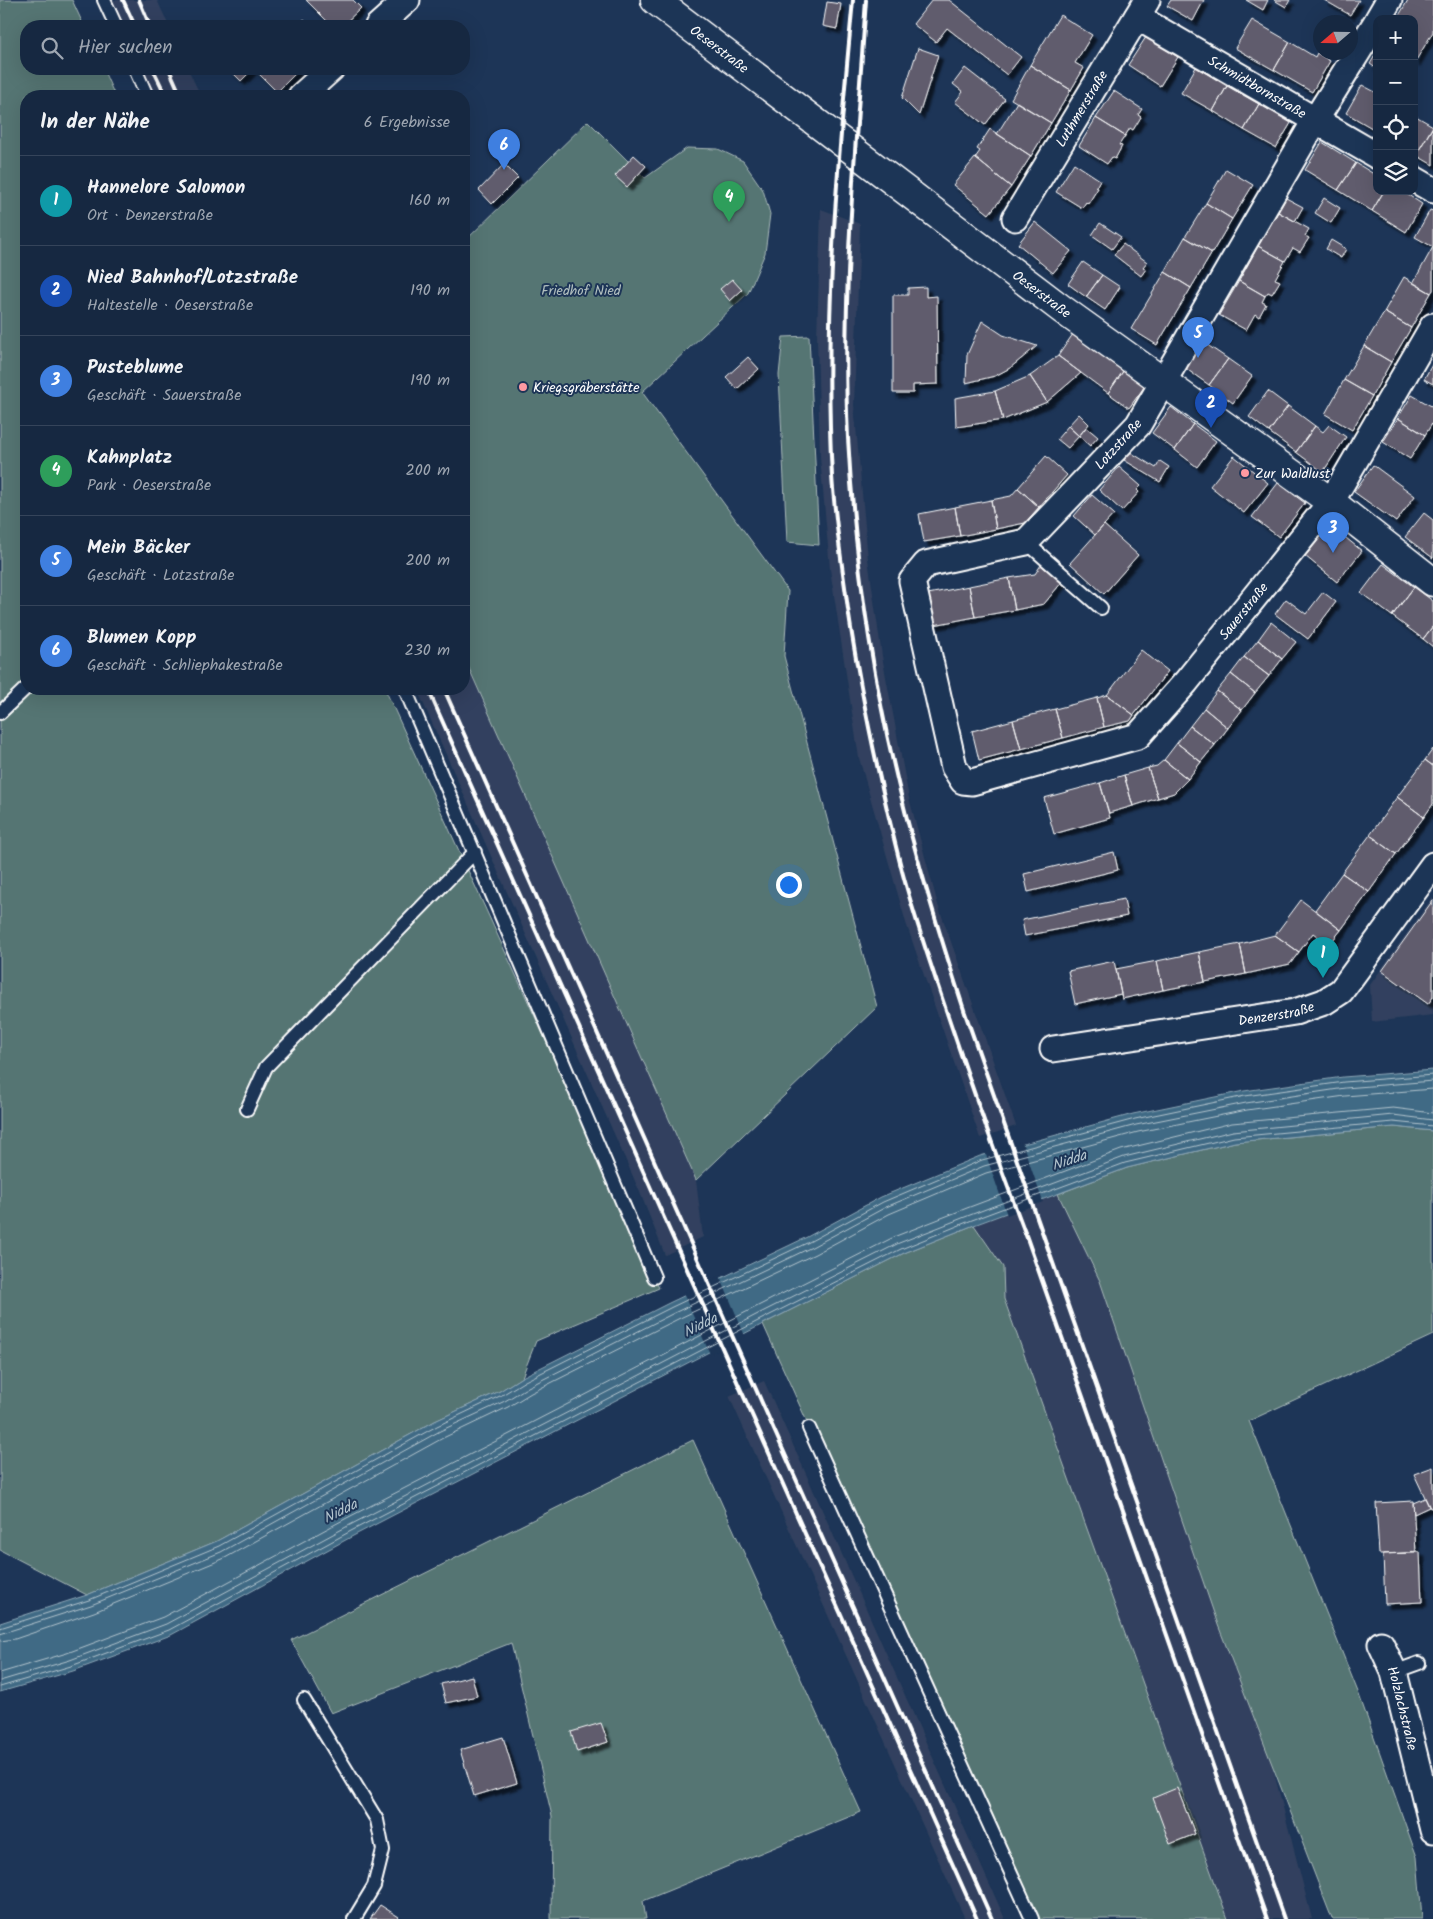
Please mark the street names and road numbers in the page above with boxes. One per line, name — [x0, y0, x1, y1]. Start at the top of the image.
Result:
street label: Oeserstraße — [685, 20, 754, 80]
street label: Schmidtbornstraße — [1203, 50, 1311, 125]
street label: Luthmerstraße — [1050, 66, 1114, 152]
street label: Oeserstraße — [1007, 265, 1076, 325]
street label: Lotzstraße — [1090, 414, 1148, 475]
street label: Sauerstraße — [1214, 577, 1275, 645]
street label: Denzerstraße — [1237, 996, 1318, 1033]
street label: Holzlachstraße — [1381, 1662, 1423, 1753]

